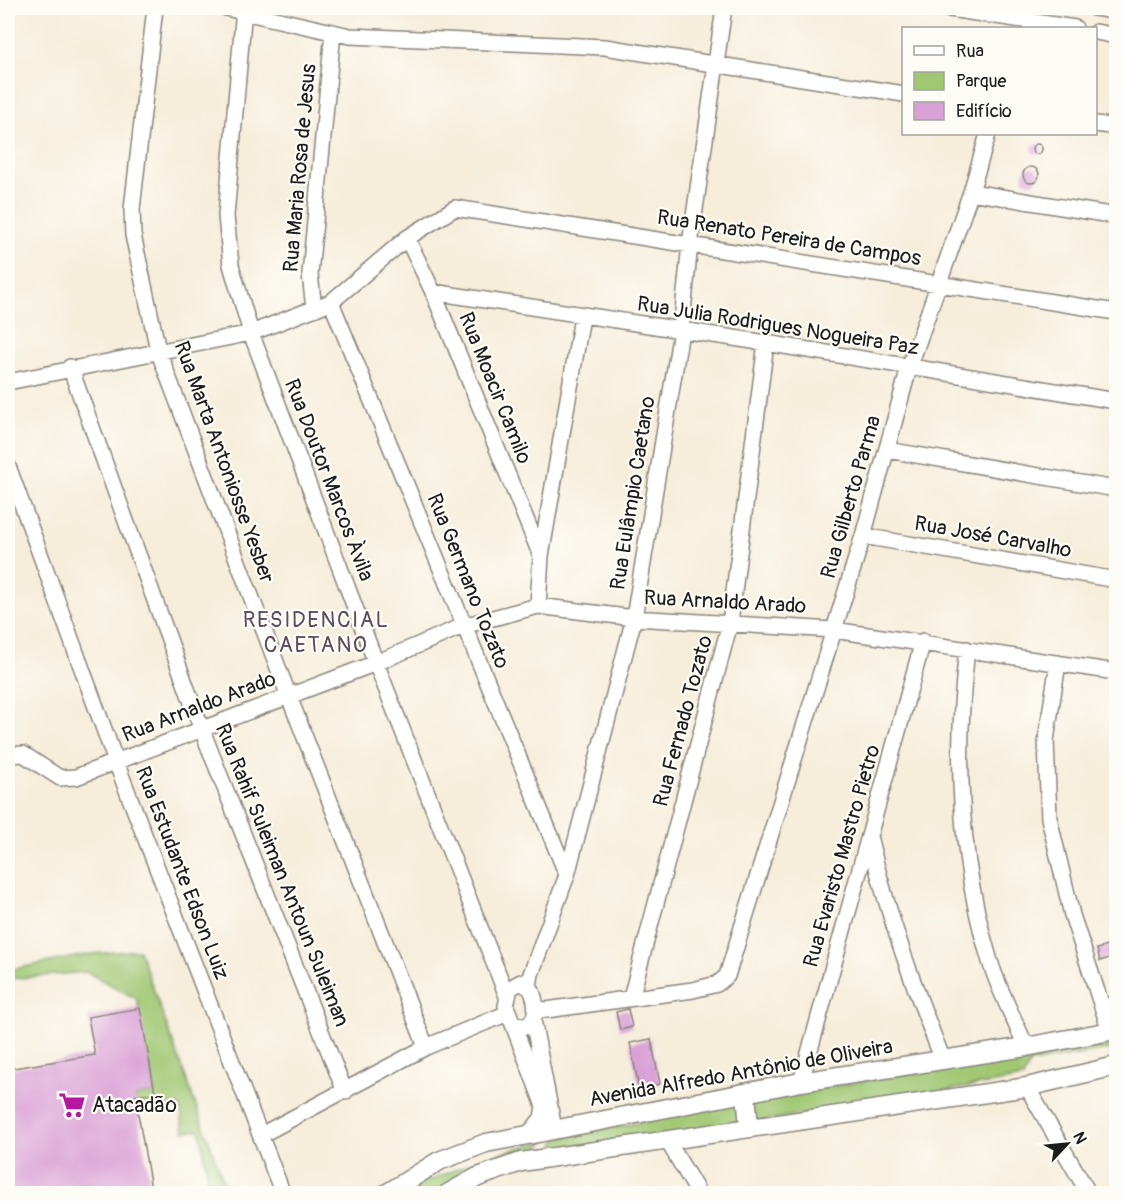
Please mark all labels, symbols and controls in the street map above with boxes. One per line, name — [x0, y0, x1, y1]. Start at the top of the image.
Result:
legend — [902, 27, 1097, 135]
text: Rua — [956, 40, 984, 63]
street label: Rua Maria Rosa de Jesus — [277, 62, 323, 273]
text: Parque — [956, 70, 1006, 93]
text: Edifício — [956, 100, 1012, 123]
street label: Rua Renato Pereira de Campos — [655, 204, 923, 272]
street label: Rua Julia Rodrigues Nogueira Paz — [635, 290, 921, 362]
street label: Rua Moacir Camilo — [452, 308, 538, 468]
street label: Rua Marta Antoniosse Yesber — [168, 337, 281, 587]
street label: Rua Doutor Marcos Àvila — [278, 375, 380, 585]
street label: Rua Eulâmpio Caetano — [604, 394, 662, 592]
street label: Rua Gilberto Parma — [815, 412, 887, 582]
street label: Rua Germano Tozato — [421, 489, 515, 673]
street label: Rua José Carvalho — [912, 510, 1074, 564]
street label: Rua Arnaldo Arado — [643, 584, 807, 620]
district label: RESIDENCIAL CAETANO — [243, 606, 389, 659]
street label: Rua Fernado Tozato — [647, 632, 719, 810]
street label: Rua Arnaldo Arado — [118, 665, 280, 749]
street label: Rua Rahif Suleiman Antoun Suleiman — [209, 719, 355, 1031]
street label: Rua Evaristo Mastro Pietro — [797, 742, 887, 970]
street label: Rua Estudante Edson Luiz — [129, 763, 235, 983]
street label: Avenida Alfredo Antônio de Oliveira — [587, 1033, 895, 1113]
supermarket icon: Atacadão — [57, 1090, 87, 1120]
place label: Atacadão — [92, 1092, 177, 1119]
north arrow — [1037, 1114, 1097, 1174]
text: N — [1068, 1129, 1091, 1147]

